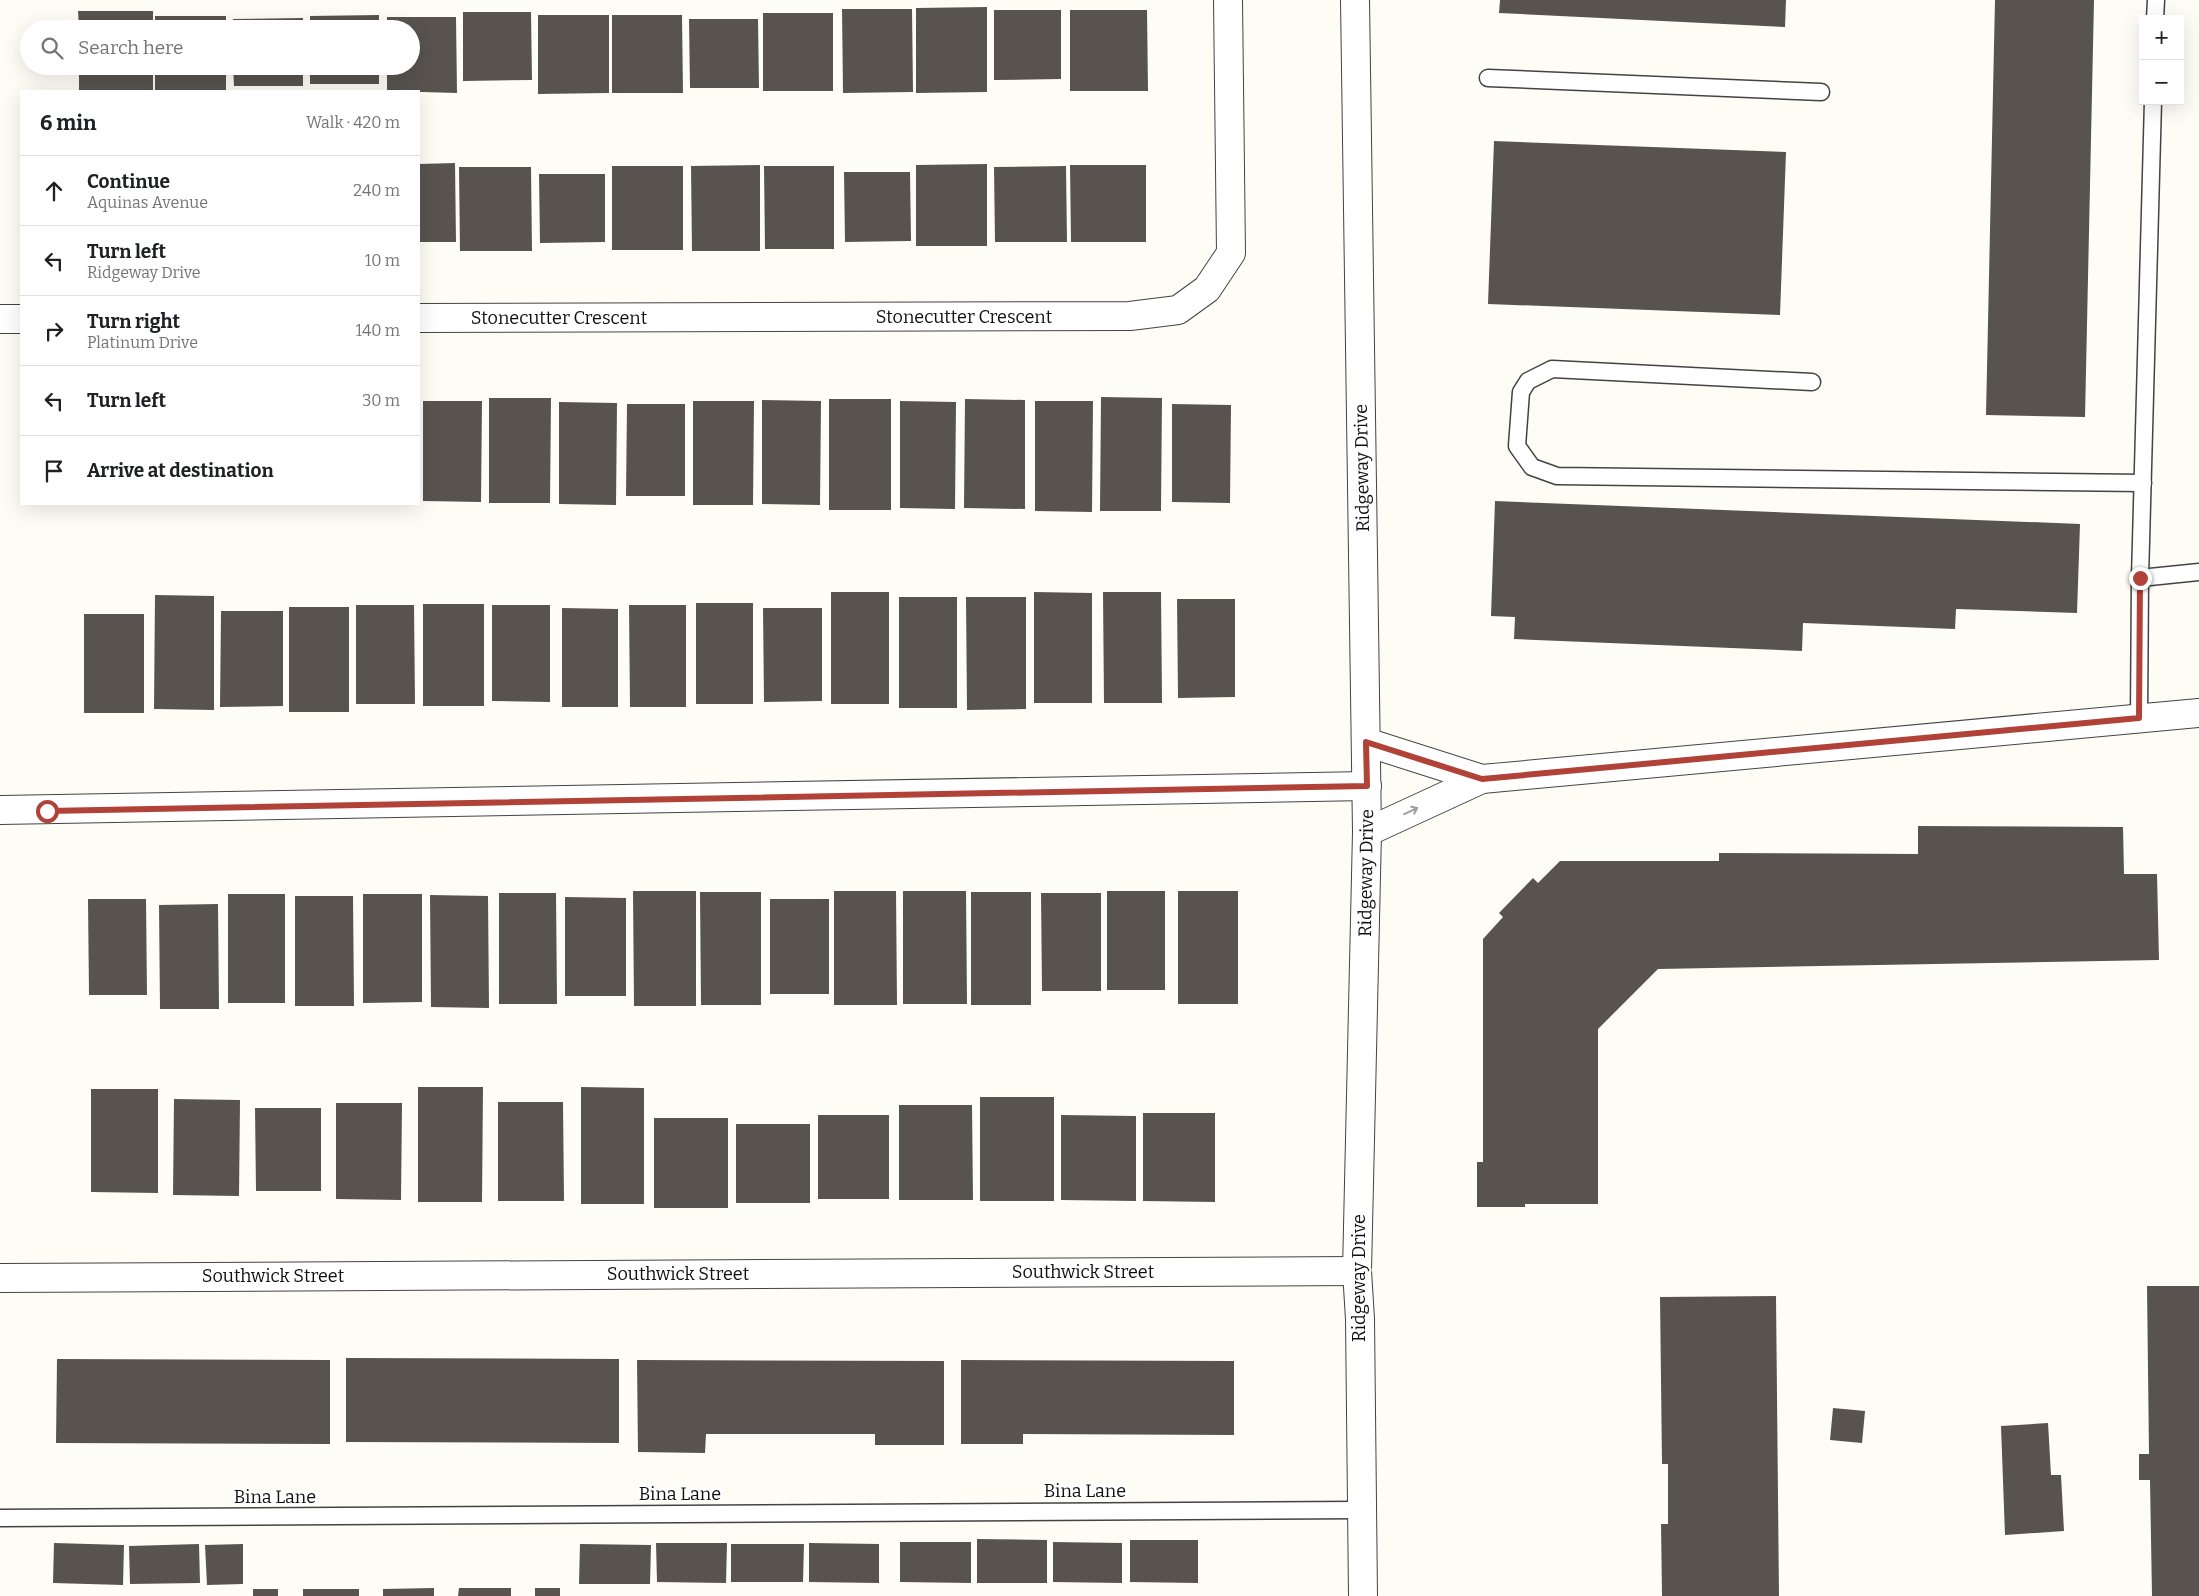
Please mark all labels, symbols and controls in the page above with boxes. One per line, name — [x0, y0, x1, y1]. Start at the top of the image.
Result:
map controls — [2139, 15, 2184, 105]
button: + — [2139, 15, 2184, 60]
search box — [20, 20, 420, 75]
icon: search — [38, 34, 66, 62]
text: Search here — [78, 36, 183, 59]
button: − — [2139, 60, 2184, 105]
text: 6 min — [40, 110, 96, 136]
text: Walk · 420 m — [306, 113, 400, 132]
text: Continue — [87, 170, 170, 193]
icon: ahead — [40, 177, 68, 205]
text: 240 m — [353, 181, 400, 200]
text: Aquinas Avenue — [87, 193, 208, 212]
text: Turn left — [87, 240, 166, 263]
icon: left — [40, 247, 68, 275]
text: 10 m — [365, 251, 400, 270]
text: Ridgeway Drive — [87, 263, 201, 282]
street label: Stonecutter Crescent — [876, 306, 1053, 328]
street label: Stonecutter Crescent — [471, 307, 648, 329]
text: Turn right — [87, 310, 180, 333]
icon: right — [40, 317, 68, 345]
text: 140 m — [355, 321, 400, 340]
text: Platinum Drive — [87, 333, 198, 352]
icon: left — [40, 387, 68, 415]
text: Turn left — [87, 389, 166, 412]
text: 30 m — [362, 391, 400, 410]
street label: Ridgeway Drive — [1350, 404, 1374, 532]
icon: arrive — [40, 457, 68, 485]
text: Arrive at destination — [87, 459, 274, 482]
route end — [2129, 567, 2152, 590]
route start — [36, 800, 59, 823]
one-way arrow — [1403, 806, 1418, 815]
street label: Ridgeway Drive — [1354, 809, 1378, 937]
street label: Ridgeway Drive — [1348, 1214, 1370, 1342]
street label: Southwick Street — [1012, 1261, 1155, 1283]
street label: Southwick Street — [607, 1263, 750, 1285]
street label: Southwick Street — [202, 1265, 345, 1287]
street label: Bina Lane — [1044, 1480, 1126, 1502]
street label: Bina Lane — [639, 1483, 721, 1505]
street label: Bina Lane — [234, 1486, 316, 1508]

